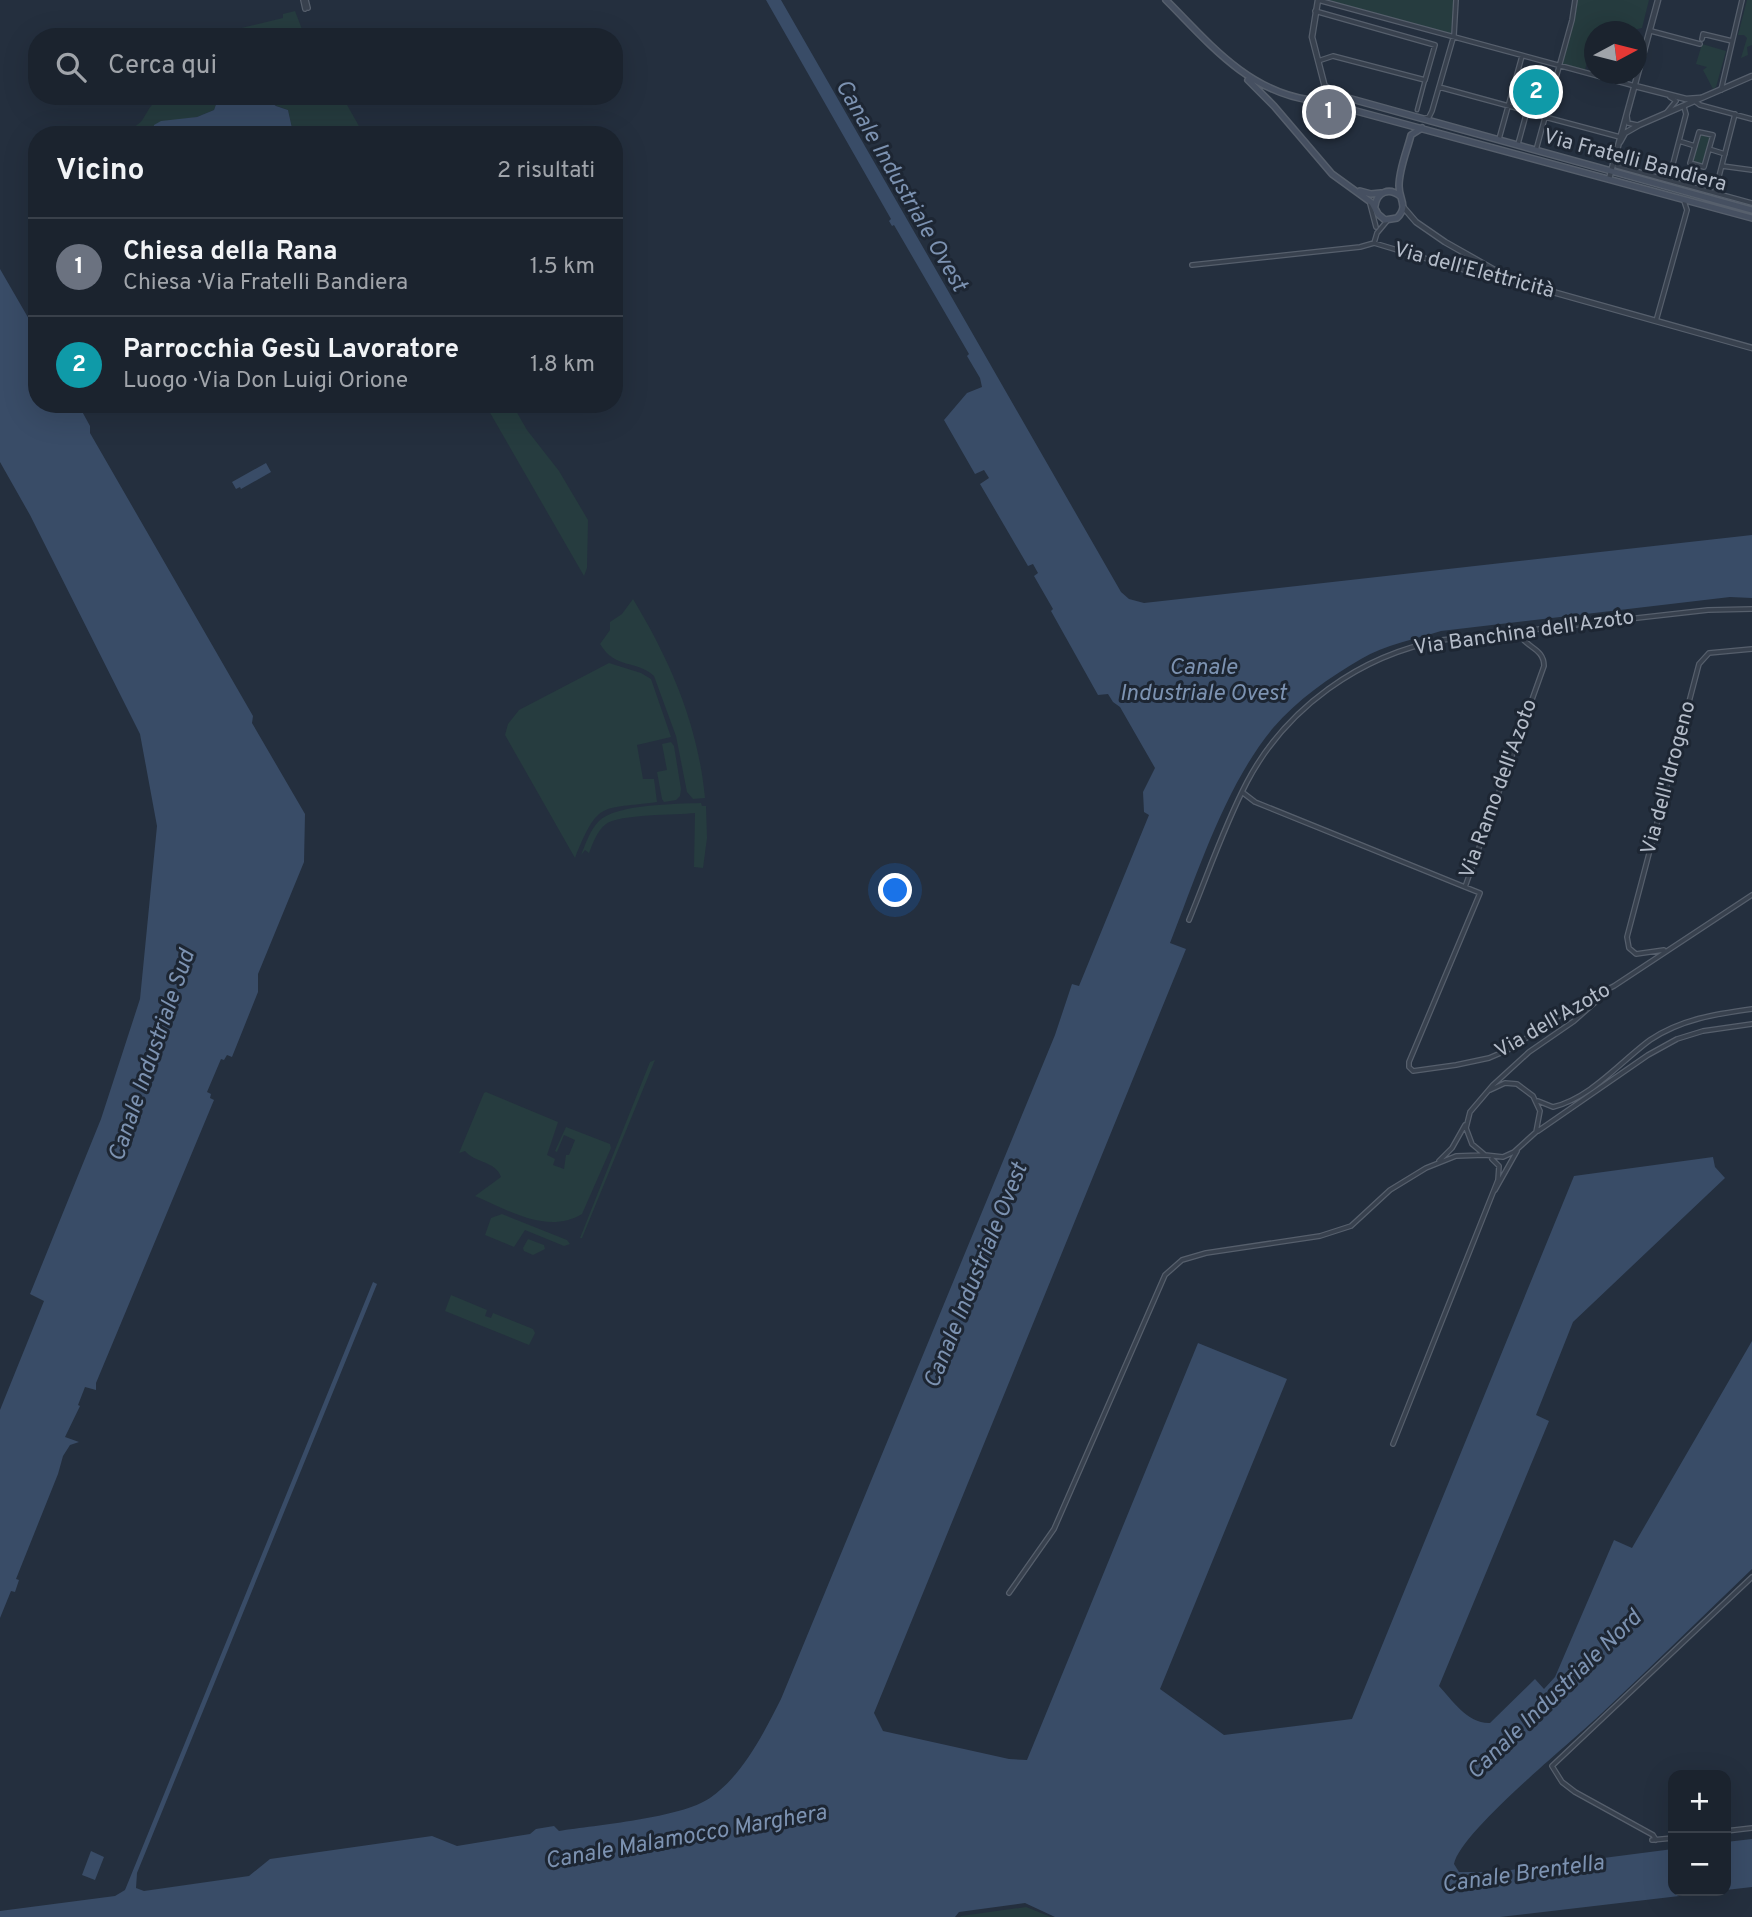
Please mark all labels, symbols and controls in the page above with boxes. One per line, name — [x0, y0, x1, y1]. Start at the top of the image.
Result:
north arrow — [1584, 21, 1647, 84]
search box — [28, 28, 623, 105]
icon: search — [52, 48, 90, 86]
text: Cerca qui — [108, 50, 217, 83]
pin: 2 — [1513, 66, 1559, 118]
water label: Canale Industriale Ovest — [827, 75, 974, 299]
pin: 1 — [1306, 86, 1352, 138]
street label: Via Fratelli Bandiera — [1540, 124, 1730, 198]
text: Vicino — [56, 153, 145, 190]
text: 2 risultati — [497, 157, 595, 186]
text: Chiesa della Rana — [123, 236, 338, 269]
street label: Via dell'Elettricità — [1391, 237, 1557, 305]
text: 1 — [74, 253, 84, 282]
text: 1.5 km — [530, 253, 595, 282]
text: Chiesa · Via Fratelli Bandiera — [123, 269, 408, 298]
text: Parrocchia Gesù Lavoratore — [123, 334, 459, 367]
text: 2 — [72, 351, 86, 380]
text: 1.8 km — [530, 351, 595, 380]
text: Luogo · Via Don Luigi Orione — [123, 367, 408, 396]
street label: Via Banchina dell'Azoto — [1412, 604, 1636, 662]
water label: Canale Industriale Ovest — [1120, 654, 1288, 709]
street label: Via Ramo dell'Azoto — [1454, 696, 1544, 882]
street label: Via dell'Idrogeno — [1635, 698, 1703, 858]
your location — [878, 873, 912, 907]
water label: Canale Industriale Sud — [103, 945, 203, 1166]
street label: Via dell'Azoto — [1490, 977, 1616, 1065]
water label: Canale Industriale Ovest — [919, 1157, 1036, 1393]
water label: Canale Industriale Nord — [1462, 1604, 1650, 1787]
map controls — [1668, 1770, 1731, 1896]
button: + — [1668, 1770, 1731, 1833]
water label: Canale Malamocco Marghera — [543, 1799, 829, 1877]
button: − — [1668, 1833, 1731, 1896]
water label: Canale Brentella — [1440, 1849, 1606, 1901]

